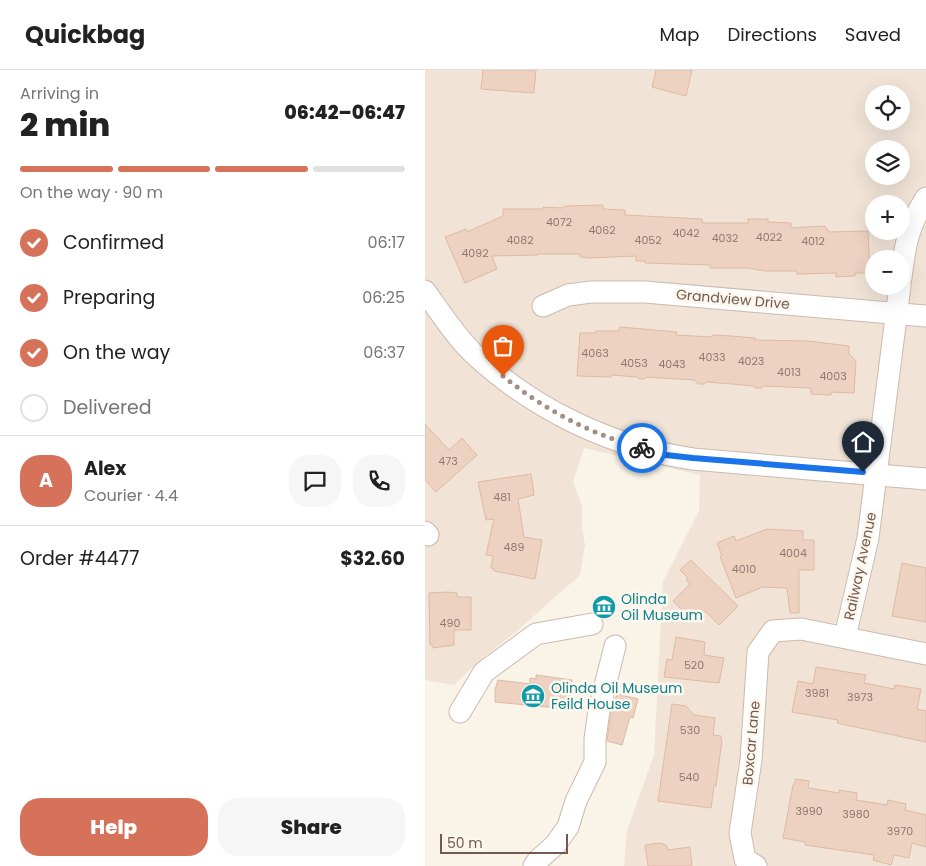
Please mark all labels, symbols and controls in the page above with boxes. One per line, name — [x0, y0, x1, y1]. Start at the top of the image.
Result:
text: Quickbag — [25, 18, 145, 51]
text: Map — [660, 22, 699, 47]
text: Directions — [727, 22, 817, 47]
text: Saved — [845, 22, 901, 47]
text: Arriving in — [20, 82, 99, 105]
map controls — [865, 85, 910, 295]
button: locate — [865, 85, 910, 130]
text: 06:42–06:47 — [284, 99, 405, 126]
text: 2 min — [20, 102, 110, 147]
button: layers — [865, 140, 910, 185]
text: On the way · 90 m — [20, 181, 163, 204]
button: + — [865, 195, 910, 240]
house number: 4072 — [546, 214, 572, 230]
house number: 4062 — [588, 222, 616, 238]
house number: 4042 — [672, 225, 700, 241]
icon: check — [20, 229, 48, 257]
text: Confirmed — [63, 229, 164, 256]
house number: 4022 — [756, 229, 782, 245]
house number: 4032 — [712, 230, 738, 246]
text: 06:17 — [368, 231, 405, 254]
house number: 4082 — [506, 232, 534, 248]
house number: 4052 — [634, 232, 662, 248]
house number: 4012 — [801, 233, 825, 249]
house number: 4092 — [461, 245, 489, 261]
button: − — [865, 250, 910, 295]
icon: check — [20, 284, 48, 312]
text: Preparing — [63, 284, 155, 311]
street label: Grandview Drive — [675, 284, 791, 314]
text: 06:25 — [362, 286, 405, 309]
pin — [482, 325, 524, 376]
icon: bag — [489, 332, 517, 360]
icon: check — [20, 339, 48, 367]
text: On the way — [63, 339, 170, 366]
text: 06:37 — [363, 341, 405, 364]
house number: 4063 — [581, 345, 609, 361]
house number: 4033 — [699, 349, 725, 365]
house number: 4023 — [738, 353, 764, 369]
house number: 4053 — [620, 355, 648, 371]
house number: 4043 — [658, 356, 686, 372]
house number: 4013 — [777, 364, 801, 380]
house number: 4003 — [819, 368, 847, 384]
text: Delivered — [63, 394, 152, 421]
pin — [842, 421, 884, 472]
courier — [617, 423, 667, 473]
icon: home — [849, 428, 877, 456]
icon: bike — [628, 434, 656, 462]
house number: 473 — [438, 453, 458, 469]
text: Alex — [84, 455, 126, 482]
button: chat — [289, 455, 341, 507]
button: phone — [353, 455, 405, 507]
text: A — [39, 467, 53, 494]
text: Courier · 4.4 — [84, 484, 178, 507]
house number: 481 — [493, 489, 511, 505]
street label: Railway Avenue — [839, 510, 881, 622]
house number: 489 — [504, 539, 524, 555]
text: Order #4477 — [20, 545, 139, 572]
text: $32.60 — [340, 545, 405, 572]
house number: 4004 — [779, 545, 807, 561]
house number: 4010 — [732, 561, 756, 577]
place label: Olinda Oil Museum — [621, 589, 703, 625]
museum icon: Olinda Oil Museum — [591, 594, 617, 620]
house number: 490 — [440, 615, 460, 631]
house number: 520 — [684, 657, 704, 673]
place label: Olinda Oil Museum Feild House — [551, 678, 683, 714]
museum icon: Olinda Oil Museum Feild House — [520, 683, 546, 709]
house number: 3981 — [805, 685, 829, 701]
house number: 3973 — [847, 689, 873, 705]
street label: Boxcar Lane — [737, 700, 765, 786]
house number: 530 — [680, 722, 700, 738]
house number: 540 — [679, 769, 699, 785]
button: Help — [20, 798, 208, 856]
button: Share — [218, 798, 405, 856]
house number: 3990 — [795, 803, 823, 819]
house number: 3980 — [842, 806, 870, 822]
house number: 3970 — [887, 823, 913, 839]
scale bar — [440, 831, 567, 854]
text: 50 m — [447, 833, 483, 853]

